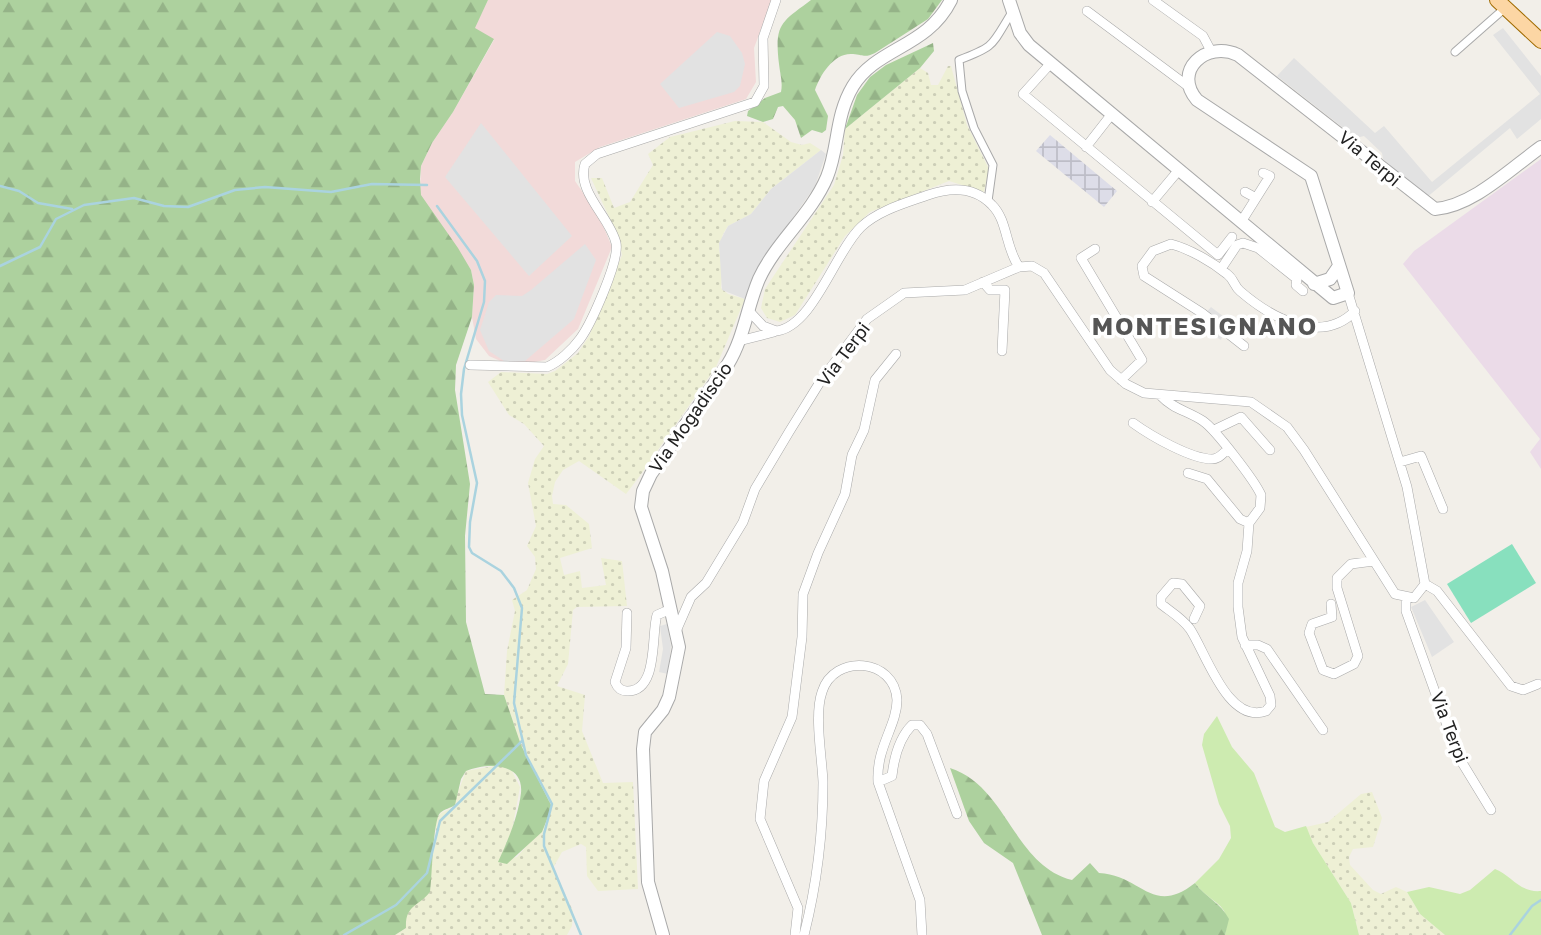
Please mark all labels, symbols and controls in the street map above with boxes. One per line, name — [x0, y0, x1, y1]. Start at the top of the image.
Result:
street label: Via Terpi — [1334, 126, 1406, 190]
district label: MONTESIGNANO — [1092, 311, 1318, 340]
street label: Via Terpi — [812, 318, 874, 390]
street label: Via Mogadiscio — [644, 357, 736, 477]
street label: Via Terpi — [1426, 688, 1474, 766]

